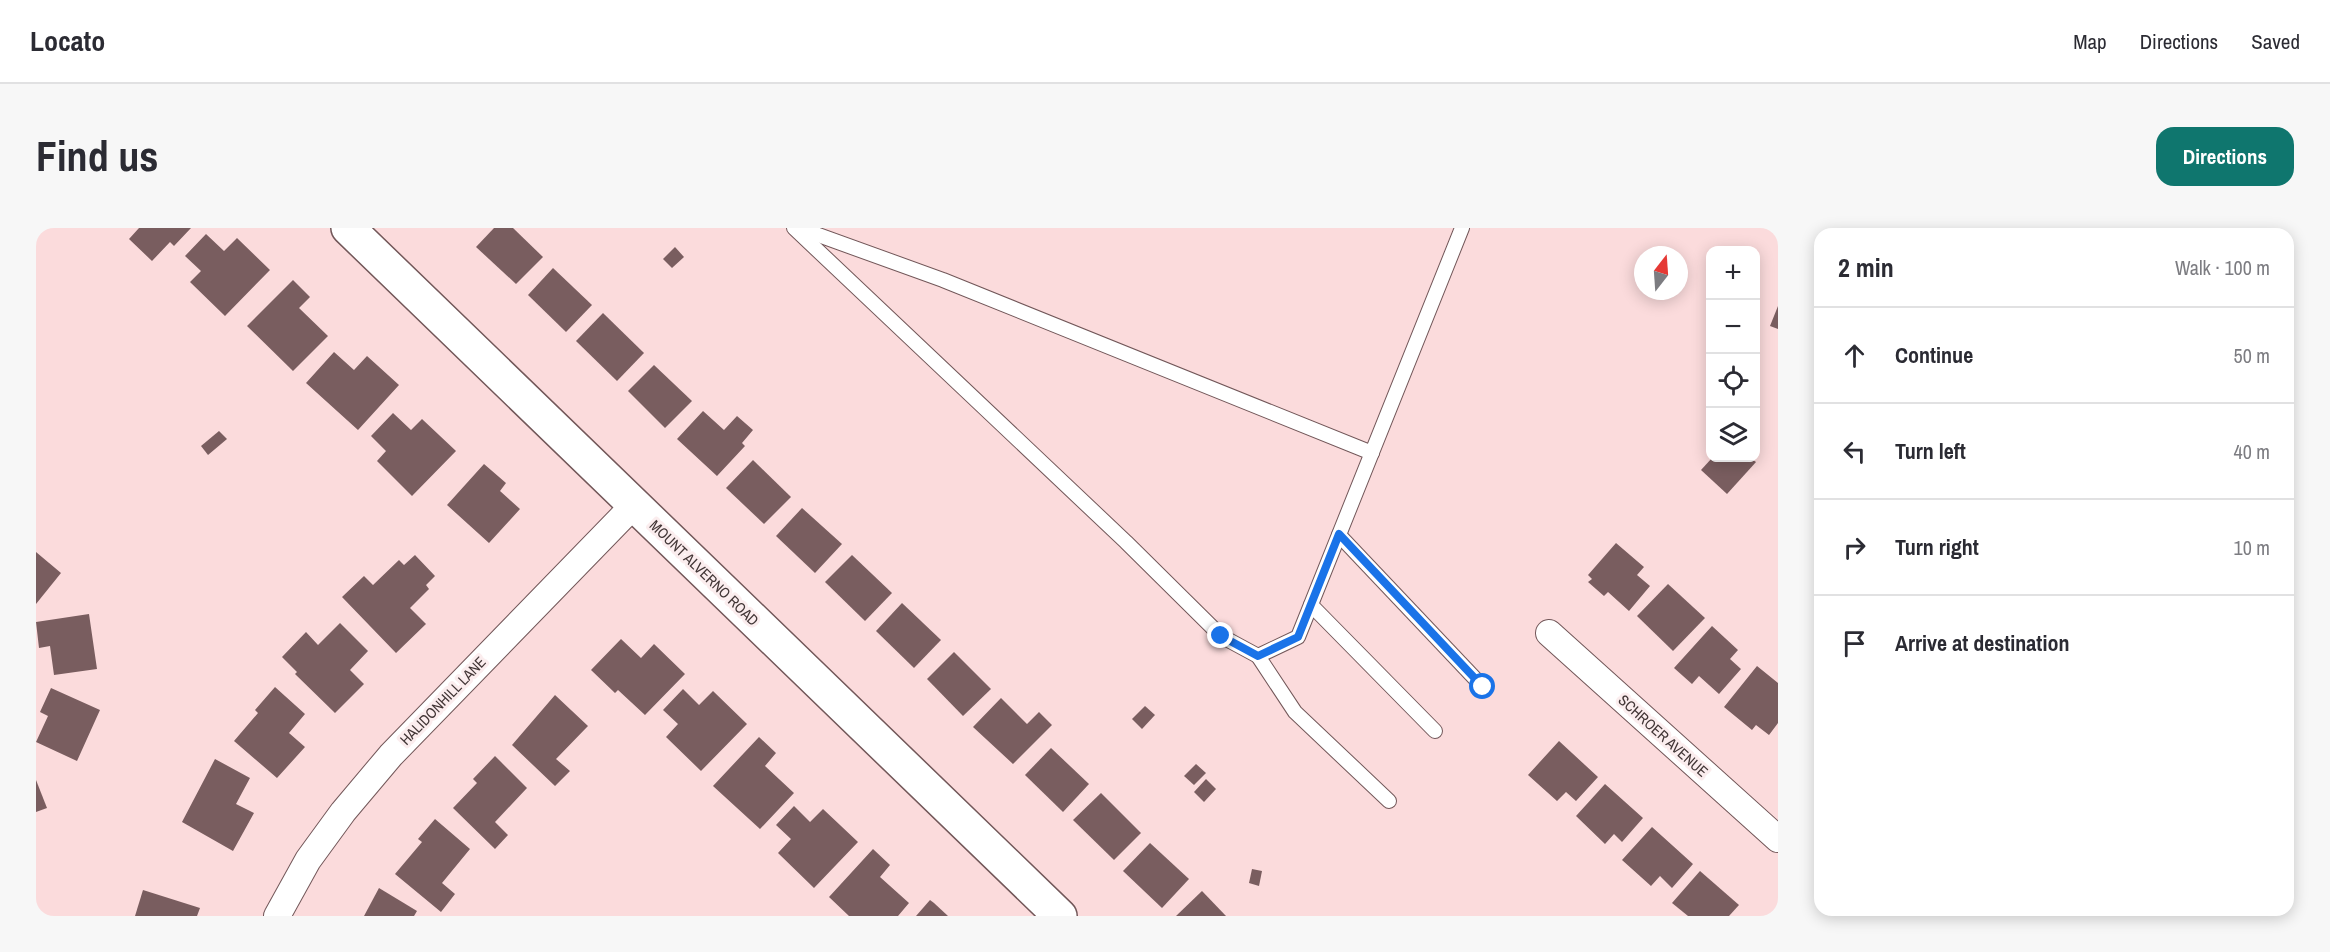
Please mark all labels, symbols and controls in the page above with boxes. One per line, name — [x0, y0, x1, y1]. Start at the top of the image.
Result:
text: Locato — [30, 22, 105, 60]
text: Map — [2073, 27, 2107, 56]
text: Directions — [2140, 27, 2218, 56]
text: Saved — [2251, 27, 2300, 56]
button: Directions — [2156, 127, 2294, 186]
text: Find us — [36, 128, 158, 184]
north arrow — [1634, 246, 1688, 300]
map controls — [1706, 246, 1760, 462]
button: + — [1706, 246, 1760, 300]
text: 2 min — [1838, 250, 1894, 285]
text: Walk · 100 m — [2175, 254, 2270, 281]
button: − — [1706, 300, 1760, 354]
icon: ahead — [1838, 339, 1871, 372]
text: Continue — [1895, 340, 1973, 370]
text: 50 m — [2234, 342, 2270, 369]
button: locate — [1706, 354, 1760, 408]
button: layers — [1706, 408, 1760, 462]
icon: left — [1838, 435, 1871, 468]
text: Turn left — [1895, 436, 1966, 466]
text: 40 m — [2234, 438, 2270, 465]
street label: MOUNT ALVERNO ROAD — [645, 515, 764, 630]
icon: right — [1838, 531, 1871, 564]
text: Turn right — [1895, 532, 1979, 562]
text: 10 m — [2234, 534, 2270, 561]
route end — [1207, 622, 1233, 648]
icon: arrive — [1838, 627, 1871, 660]
text: Arrive at destination — [1895, 628, 2069, 658]
street label: HALIDONHILL LANE — [395, 652, 490, 750]
route start — [1469, 673, 1495, 699]
street label: SCHROER AVENUE — [1614, 690, 1713, 782]

